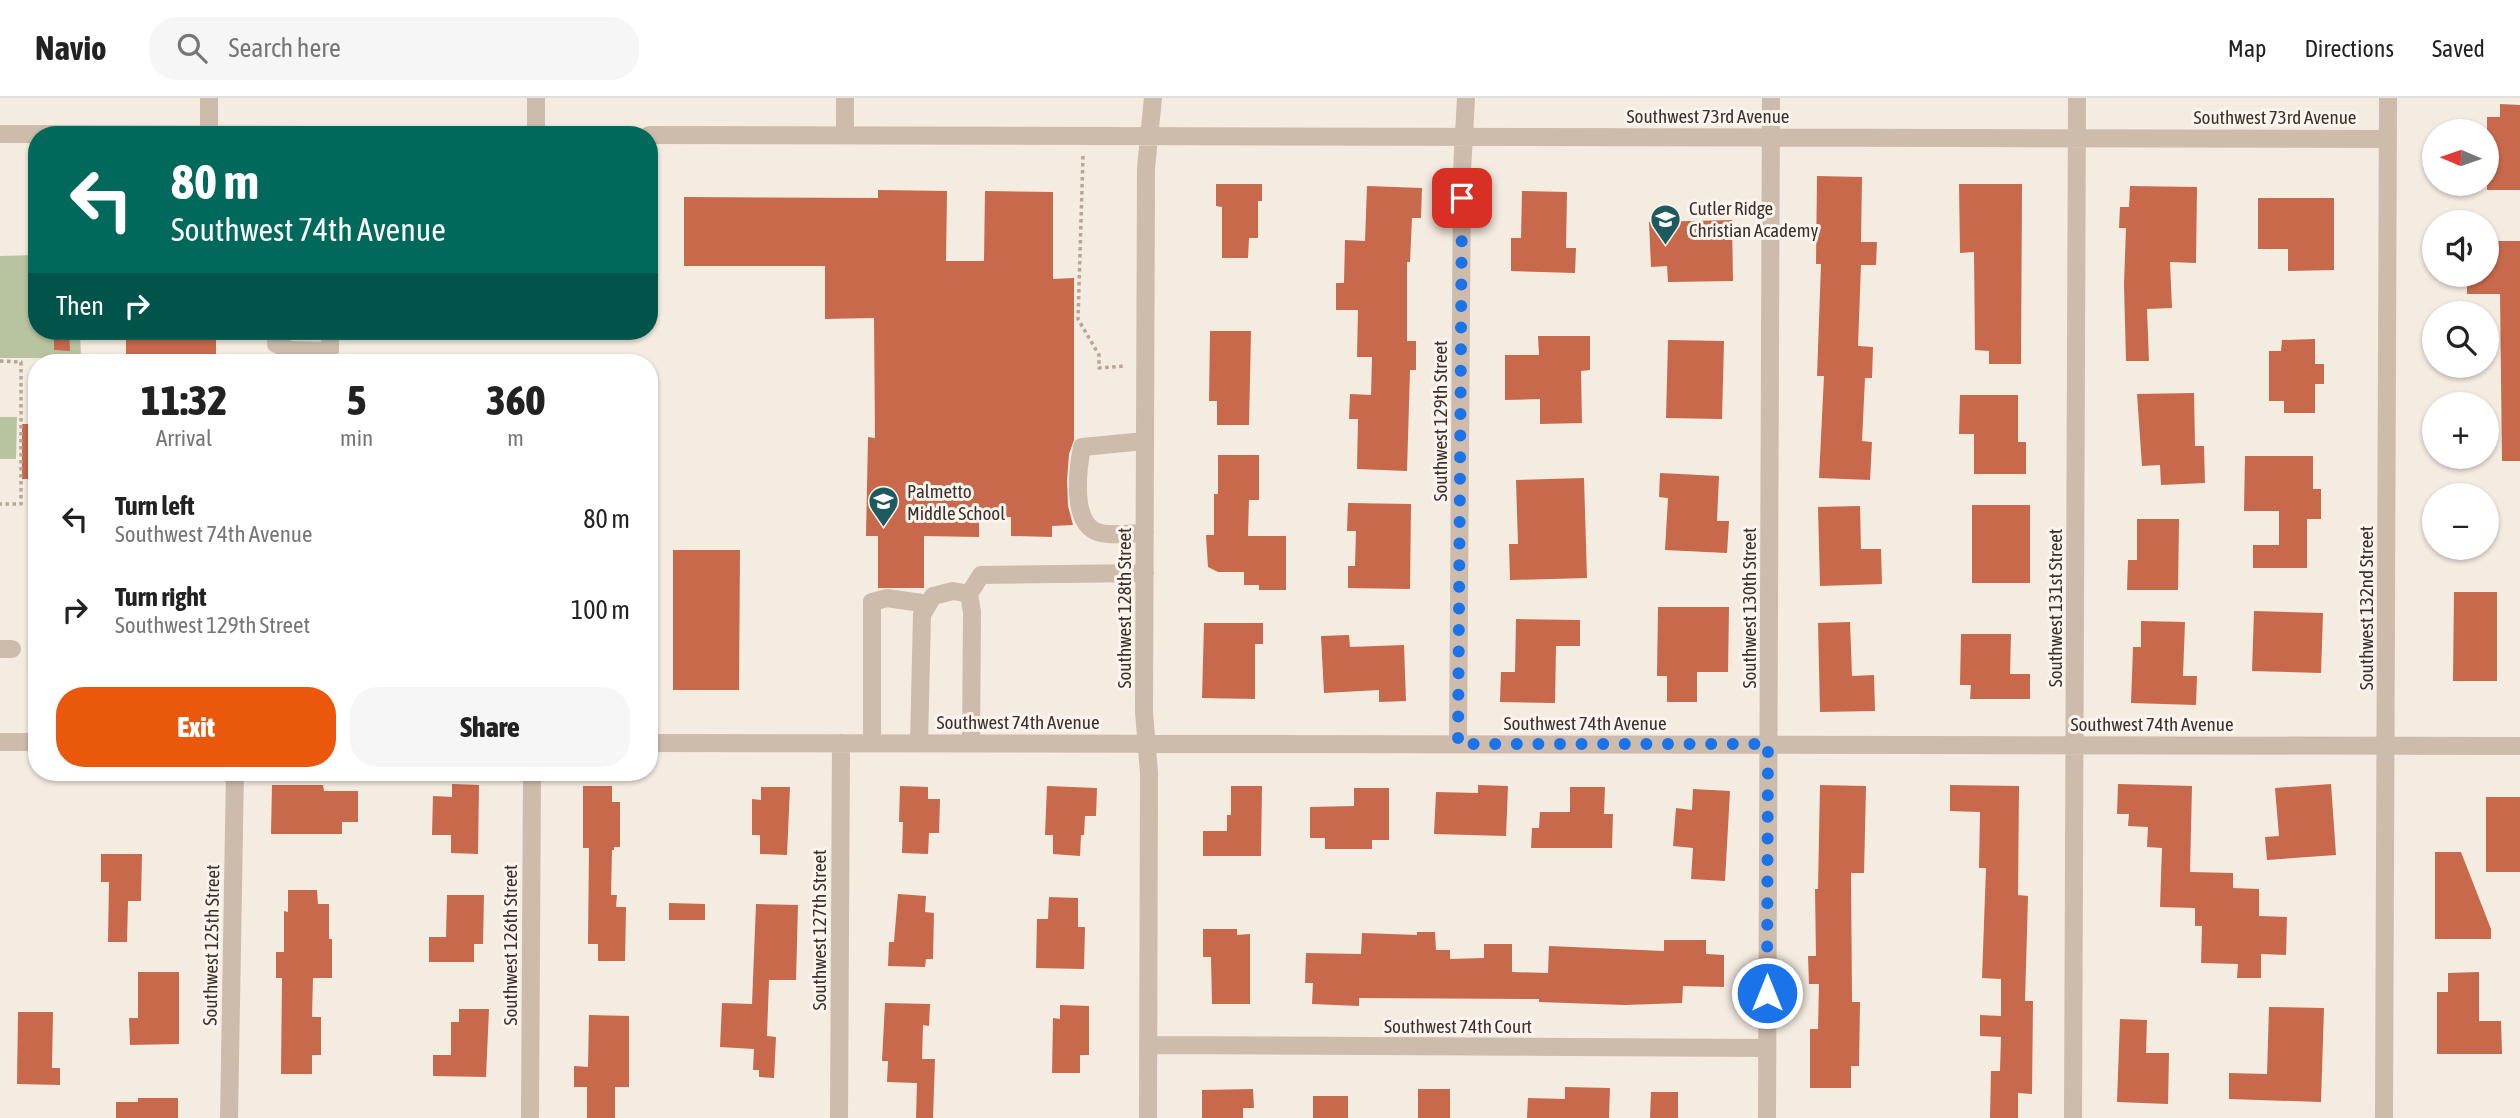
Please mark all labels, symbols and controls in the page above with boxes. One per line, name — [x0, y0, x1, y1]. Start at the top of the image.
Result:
search box — [149, 17, 639, 80]
text: Navio — [35, 29, 107, 67]
icon: search — [173, 29, 211, 67]
text: Search here — [229, 33, 341, 63]
text: Map — [2228, 35, 2266, 62]
text: Directions — [2304, 35, 2394, 62]
text: Saved — [2432, 35, 2485, 62]
street label: Southwest 73rd Avenue — [1626, 105, 1790, 127]
street label: Southwest 73rd Avenue — [2193, 106, 2357, 128]
north arrow — [2422, 119, 2499, 196]
map controls — [2422, 119, 2499, 560]
text: 80 m — [171, 153, 259, 209]
icon: left — [56, 154, 147, 245]
pin — [1432, 168, 1492, 228]
icon: arrive — [1443, 179, 1481, 217]
place label: Cutler Ridge Christian Academy — [1689, 197, 1818, 241]
school or university icon: Cutler Ridge Christian Academy — [1649, 202, 1683, 246]
button: sound — [2422, 210, 2499, 287]
text: Southwest 74th Avenue — [171, 211, 446, 248]
icon: right — [118, 287, 156, 325]
text: Then — [56, 291, 104, 321]
button: search — [2422, 301, 2499, 378]
street label: Southwest 129th Street — [1429, 340, 1451, 502]
text: 11:32 — [141, 376, 227, 424]
text: 5 — [347, 376, 366, 424]
text: 360 — [486, 376, 545, 424]
button: + — [2422, 392, 2499, 469]
text: Arrival — [156, 425, 212, 451]
text: min — [340, 425, 373, 451]
text: m — [507, 425, 524, 451]
place label: Palmetto Middle School — [907, 480, 1005, 524]
button: − — [2422, 483, 2499, 560]
school or university icon: Palmetto Middle School — [867, 485, 901, 529]
text: Turn left — [115, 491, 195, 521]
icon: left — [56, 500, 94, 538]
text: 80 m — [583, 504, 630, 534]
text: Southwest 74th Avenue — [115, 521, 312, 547]
street label: Southwest 132nd Street — [2355, 526, 2377, 690]
street label: Southwest 128th Street — [1113, 527, 1135, 689]
street label: Southwest 130th Street — [1738, 527, 1760, 689]
street label: Southwest 131st Street — [2044, 529, 2066, 687]
text: Turn right — [115, 582, 206, 612]
icon: right — [56, 591, 94, 629]
text: 100 m — [571, 595, 630, 625]
text: Southwest 129th Street — [115, 612, 310, 638]
button: Exit — [56, 687, 336, 767]
button: Share — [350, 687, 630, 767]
street label: Southwest 74th Avenue — [936, 711, 1100, 733]
street label: Southwest 74th Avenue — [1503, 712, 1667, 734]
street label: Southwest 74th Avenue — [2070, 713, 2234, 735]
street label: Southwest 127th Street — [808, 849, 830, 1011]
street label: Southwest 125th Street — [199, 864, 223, 1026]
street label: Southwest 126th Street — [499, 864, 521, 1026]
position arrow — [1730, 956, 1804, 1030]
street label: Southwest 74th Court — [1384, 1015, 1532, 1037]

